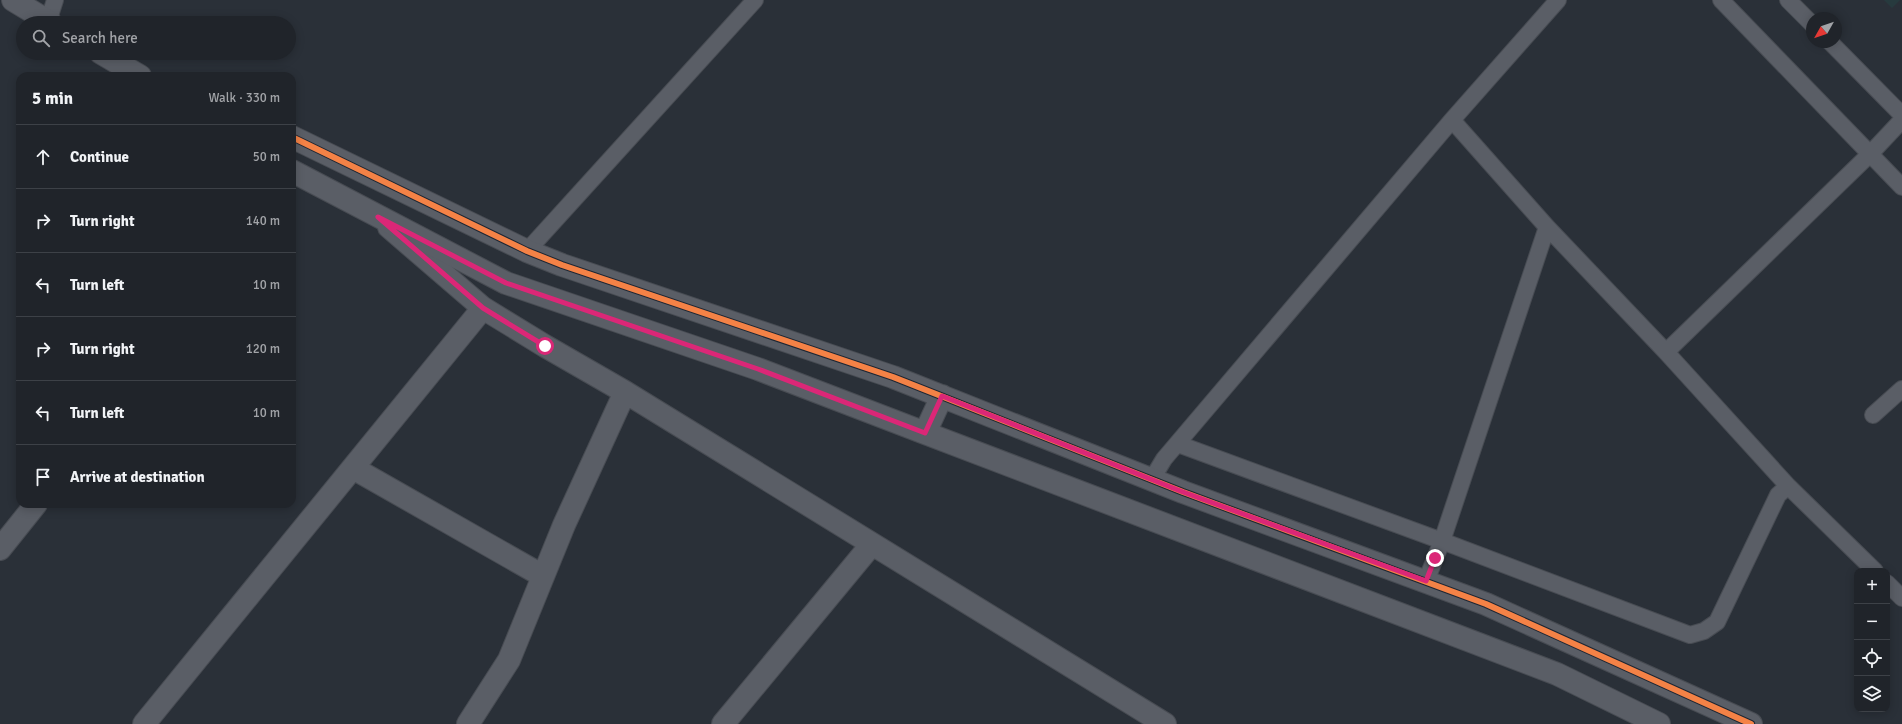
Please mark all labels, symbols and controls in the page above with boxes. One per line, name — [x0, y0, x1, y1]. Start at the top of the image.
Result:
north arrow — [1806, 12, 1842, 48]
search box — [16, 16, 296, 60]
icon: search — [30, 27, 52, 49]
text: Search here — [62, 29, 138, 47]
text: 5 min — [32, 88, 73, 109]
text: Walk · 330 m — [209, 90, 280, 106]
icon: ahead — [32, 146, 54, 168]
text: Continue — [70, 148, 129, 166]
text: 50 m — [253, 149, 280, 165]
icon: right — [32, 210, 54, 232]
text: Turn right — [70, 212, 135, 230]
text: 140 m — [246, 213, 280, 229]
icon: left — [32, 274, 54, 296]
text: Turn left — [70, 276, 124, 294]
text: 10 m — [253, 277, 280, 293]
route start — [536, 337, 554, 355]
icon: right — [32, 338, 54, 360]
text: Turn right — [70, 340, 135, 358]
text: 120 m — [246, 341, 280, 357]
icon: left — [32, 402, 54, 424]
text: Turn left — [70, 404, 124, 422]
text: 10 m — [253, 405, 280, 421]
icon: arrive — [32, 466, 54, 488]
text: Arrive at destination — [70, 468, 205, 486]
route end — [1426, 549, 1444, 567]
map controls — [1854, 568, 1890, 712]
button: + — [1854, 568, 1890, 604]
button: − — [1854, 604, 1890, 640]
button: locate — [1854, 640, 1890, 676]
button: layers — [1854, 676, 1890, 712]

